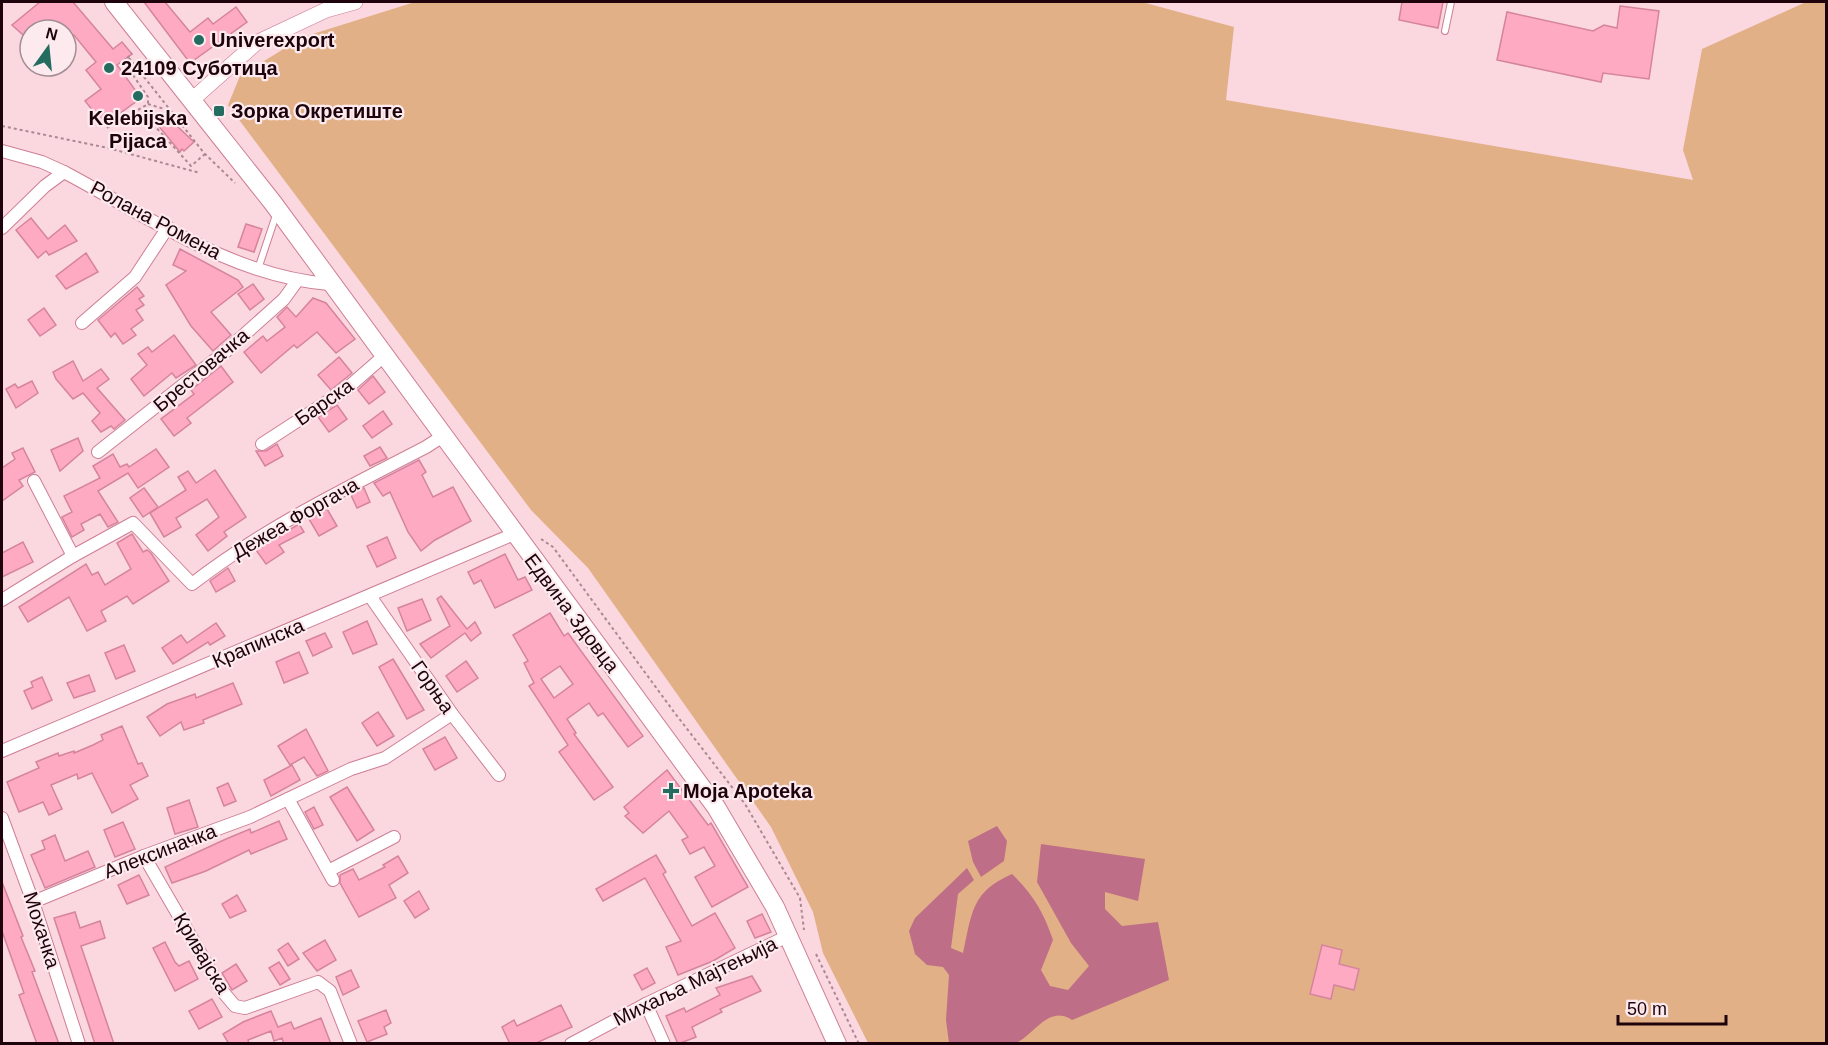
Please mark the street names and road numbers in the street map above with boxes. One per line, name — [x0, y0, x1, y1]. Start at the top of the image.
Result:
street label: Ролана Ромена — [87, 176, 226, 264]
street label: Брестовачка — [149, 323, 254, 416]
street label: Барска — [291, 374, 358, 430]
street label: Дежеа Форгача — [228, 472, 363, 563]
street label: Едвина Здовца — [520, 549, 624, 677]
street label: Крапинска — [209, 614, 308, 672]
street label: Горња — [407, 656, 459, 718]
street label: Алексиначка — [101, 819, 220, 883]
street label: Мохачка — [19, 889, 65, 972]
street label: Кривајска — [169, 909, 235, 998]
street label: Михаља Мајтењија — [610, 931, 781, 1030]

